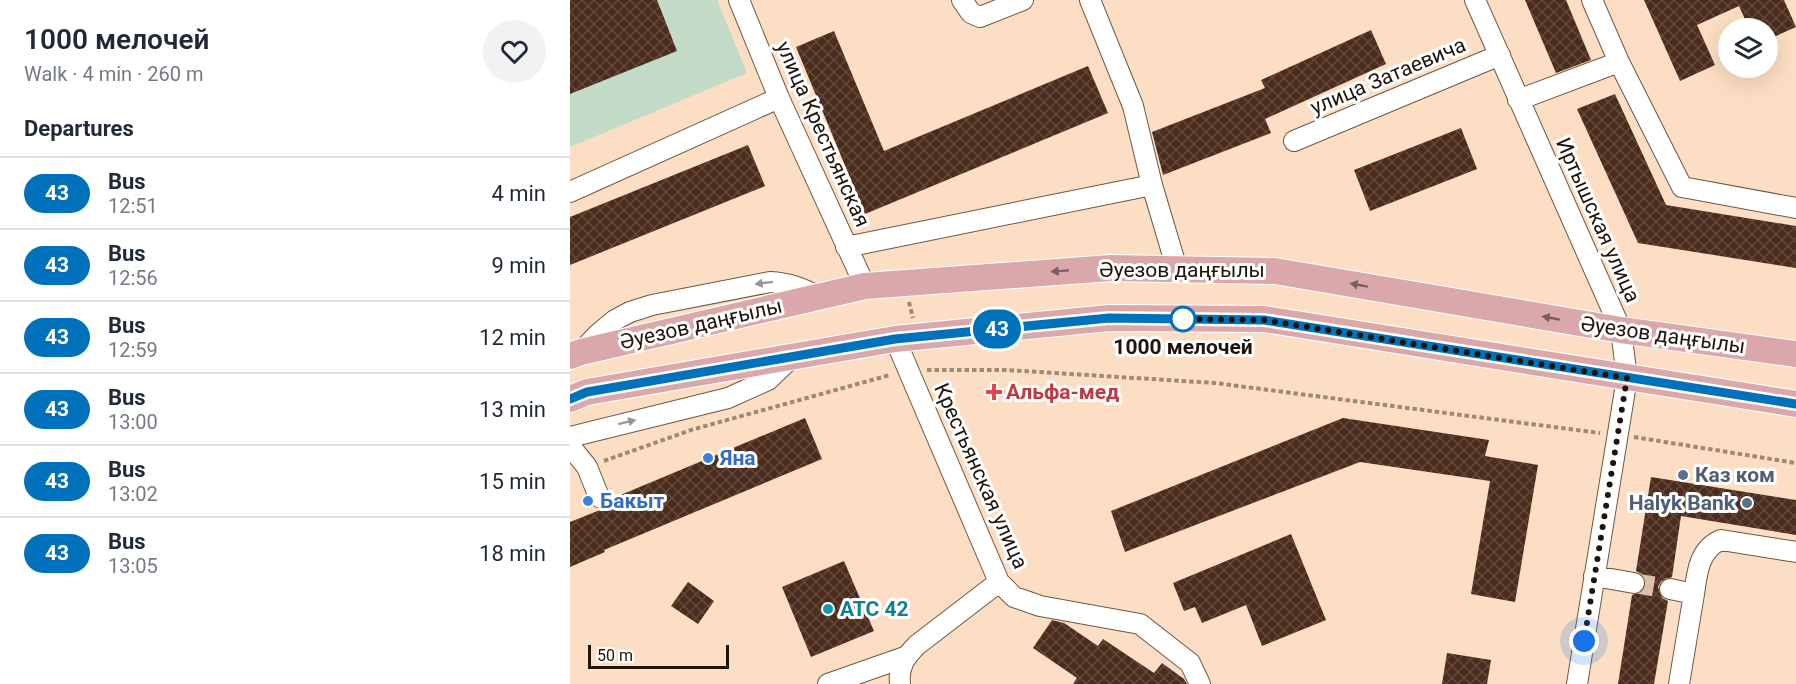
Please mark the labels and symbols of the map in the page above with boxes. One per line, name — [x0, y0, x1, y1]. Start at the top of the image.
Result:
street label: улица Затаевича — [1307, 33, 1469, 119]
street label: улица Крестьянская — [771, 38, 875, 230]
street label: Иртышская улица — [1551, 134, 1645, 306]
street label: Әуезов даңғылы — [1099, 258, 1265, 282]
one-way arrow — [1051, 267, 1070, 276]
one-way arrow — [754, 279, 773, 288]
one-way arrow — [1349, 280, 1368, 289]
street label: Әуезов даңғылы — [618, 294, 784, 354]
marker: 1000 мелочей — [1170, 306, 1196, 332]
line badge: 43 — [970, 310, 1024, 348]
street label: Әуезов даңғылы — [1579, 312, 1747, 358]
one-way arrow — [1541, 313, 1560, 322]
place label: 1000 мелочей — [1113, 335, 1253, 359]
street label: Крестьянская улица — [929, 380, 1033, 572]
place label: Альфа-мед — [1006, 380, 1119, 404]
marker: Альфа-мед — [987, 385, 1001, 399]
one-way arrow — [617, 417, 636, 427]
place label: Яна — [719, 446, 756, 470]
marker: Яна — [701, 451, 715, 465]
place label: Каз ком — [1695, 463, 1775, 487]
marker: Каз ком — [1676, 468, 1690, 482]
place label: Бакыт — [600, 489, 665, 513]
place label: Halyk Bank — [1629, 491, 1736, 515]
marker: Бакыт — [581, 494, 595, 508]
marker: Halyk Bank — [1740, 496, 1754, 510]
place label: АТС 42 — [840, 597, 909, 621]
marker: АТС 42 — [821, 602, 835, 616]
your location — [1569, 626, 1599, 656]
scale bar — [588, 642, 729, 670]

